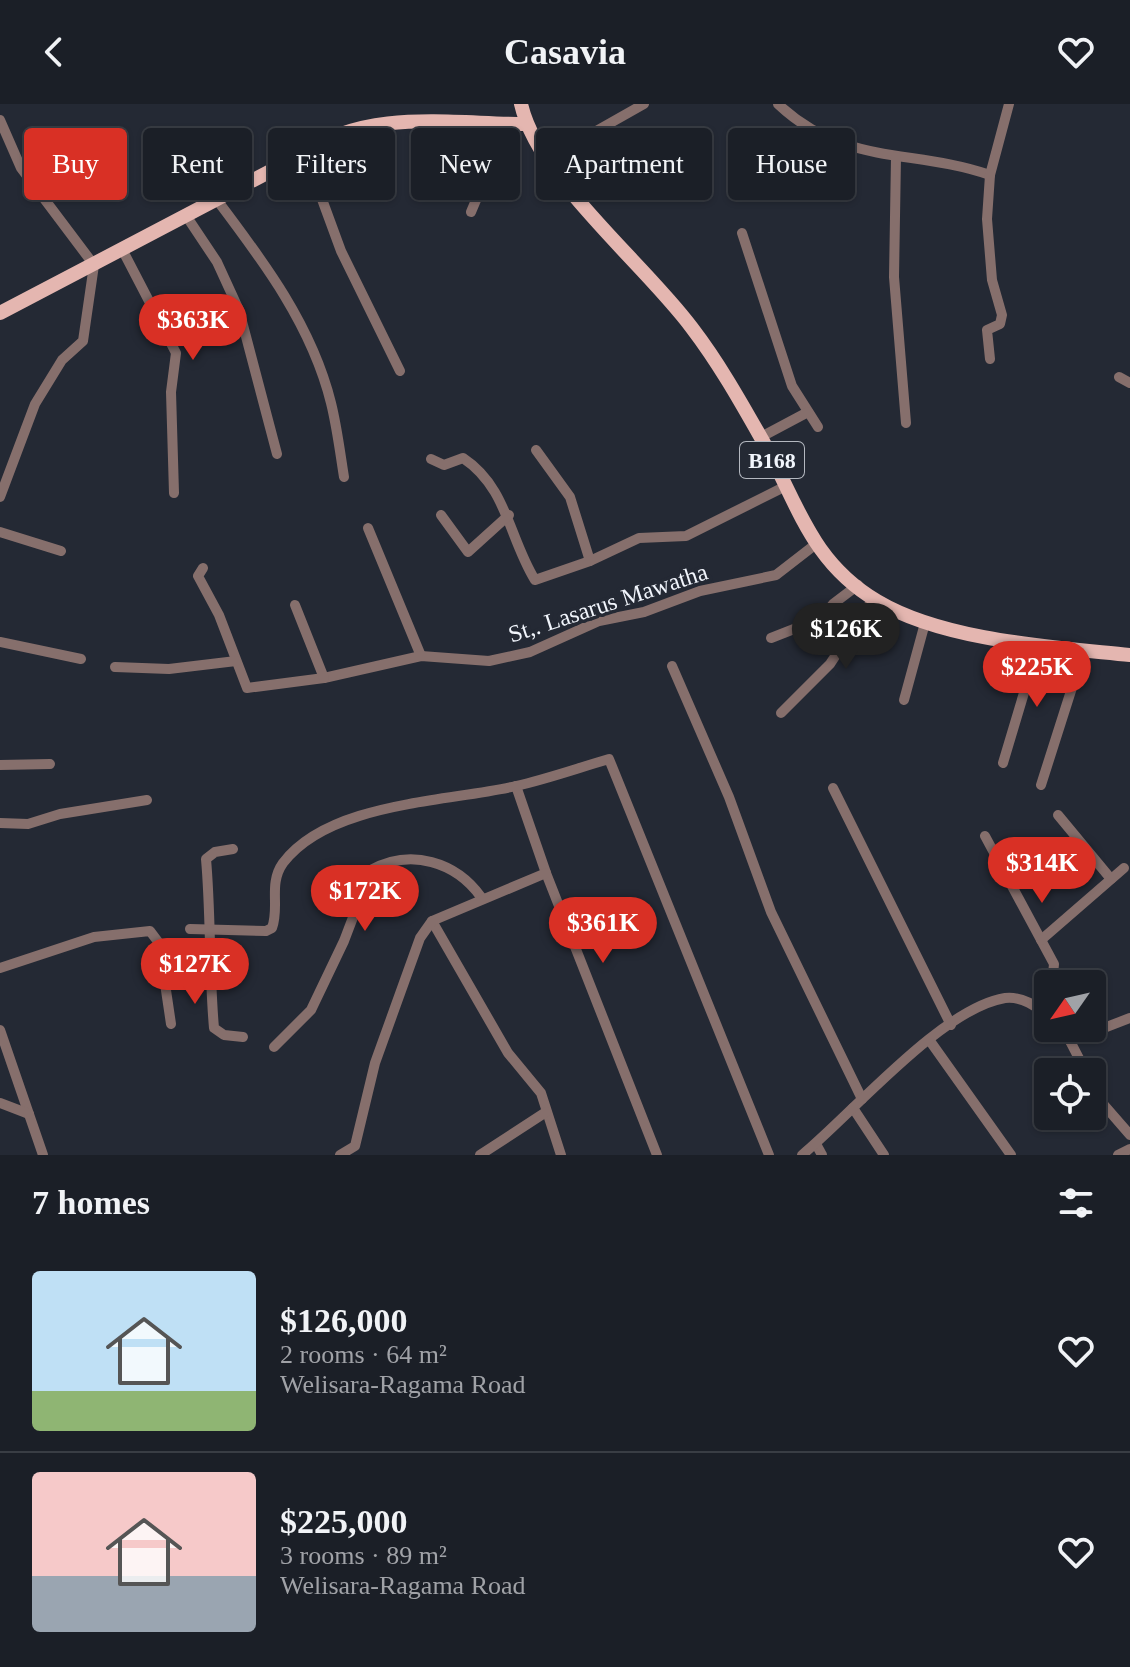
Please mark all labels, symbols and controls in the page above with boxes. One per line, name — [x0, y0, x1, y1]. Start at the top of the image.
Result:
icon: back — [32, 30, 76, 74]
icon: heart — [1054, 30, 1098, 74]
text: Casavia — [504, 32, 626, 72]
chip: Buy — [24, 128, 127, 200]
chip: Rent — [143, 128, 252, 200]
chip: Filters — [268, 128, 395, 200]
chip: New — [411, 128, 520, 200]
chip: Apartment — [536, 128, 712, 200]
chip: House — [728, 128, 855, 200]
pin: $363K — [137, 294, 249, 362]
text: $363K — [157, 305, 229, 334]
road number: B168 — [740, 442, 804, 478]
street label: St,. Lasarus Mawatha — [505, 558, 711, 647]
pin: $126K — [790, 603, 902, 671]
text: $126K — [810, 614, 882, 643]
pin: $225K — [981, 641, 1093, 709]
text: $225K — [1001, 652, 1073, 681]
pin: $314K — [986, 837, 1098, 905]
text: $314K — [1006, 848, 1078, 877]
pin: $172K — [309, 865, 421, 933]
text: $172K — [329, 876, 401, 905]
pin: $361K — [547, 897, 659, 965]
text: $361K — [567, 908, 639, 937]
pin: $127K — [139, 938, 251, 1006]
text: $127K — [159, 949, 231, 978]
north arrow — [1034, 970, 1106, 1042]
map controls — [1034, 970, 1106, 1130]
button: locate — [1034, 1058, 1106, 1130]
icon: filters — [1054, 1181, 1098, 1225]
text: 7 homes — [32, 1184, 150, 1221]
text: $126,000 — [280, 1302, 408, 1339]
icon: home — [96, 1303, 192, 1399]
icon: heart — [1054, 1329, 1098, 1373]
text: 2 rooms · 64 m² — [280, 1340, 447, 1369]
text: Welisara-Ragama Road — [280, 1370, 526, 1399]
text: $225,000 — [280, 1503, 408, 1540]
icon: home — [96, 1504, 192, 1600]
icon: heart — [1054, 1530, 1098, 1574]
text: 3 rooms · 89 m² — [280, 1541, 447, 1570]
text: Welisara-Ragama Road — [280, 1571, 526, 1600]

